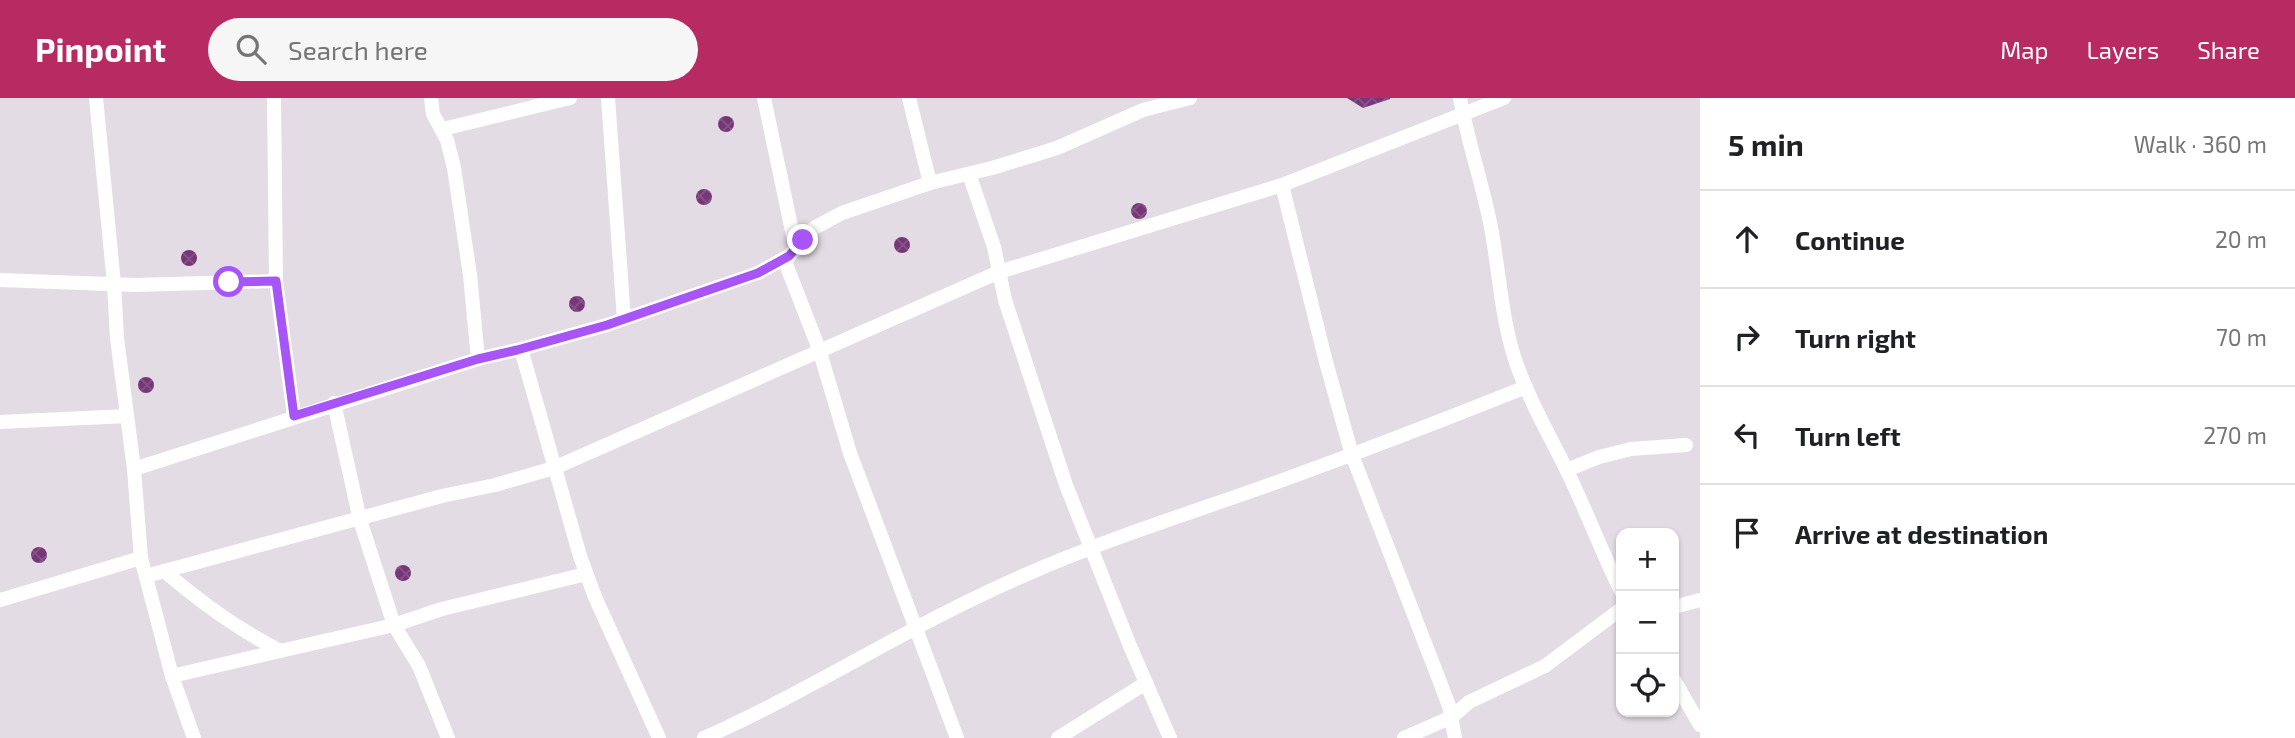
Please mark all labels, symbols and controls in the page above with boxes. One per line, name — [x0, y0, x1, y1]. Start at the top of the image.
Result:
search box — [208, 18, 698, 81]
text: Pinpoint — [35, 29, 166, 69]
icon: search — [232, 30, 270, 68]
text: Search here — [288, 34, 428, 65]
text: Map — [2000, 35, 2048, 64]
text: Layers — [2086, 35, 2159, 64]
text: Share — [2197, 35, 2260, 64]
text: 5 min — [1728, 126, 1804, 162]
text: Walk · 360 m — [2134, 130, 2267, 158]
icon: ahead — [1728, 220, 1766, 258]
route end — [787, 224, 818, 255]
text: Continue — [1795, 224, 1905, 255]
text: 20 m — [2215, 225, 2267, 253]
route start — [213, 266, 244, 297]
icon: right — [1728, 318, 1766, 356]
text: Turn right — [1795, 322, 1916, 353]
text: 70 m — [2216, 323, 2267, 351]
icon: left — [1728, 416, 1766, 454]
text: Turn left — [1795, 420, 1901, 451]
text: 270 m — [2203, 421, 2267, 449]
icon: arrive — [1728, 514, 1766, 552]
text: Arrive at destination — [1795, 518, 2048, 549]
map controls — [1616, 528, 1679, 717]
button: + — [1616, 528, 1679, 591]
button: − — [1616, 591, 1679, 654]
button: locate — [1616, 654, 1679, 717]

